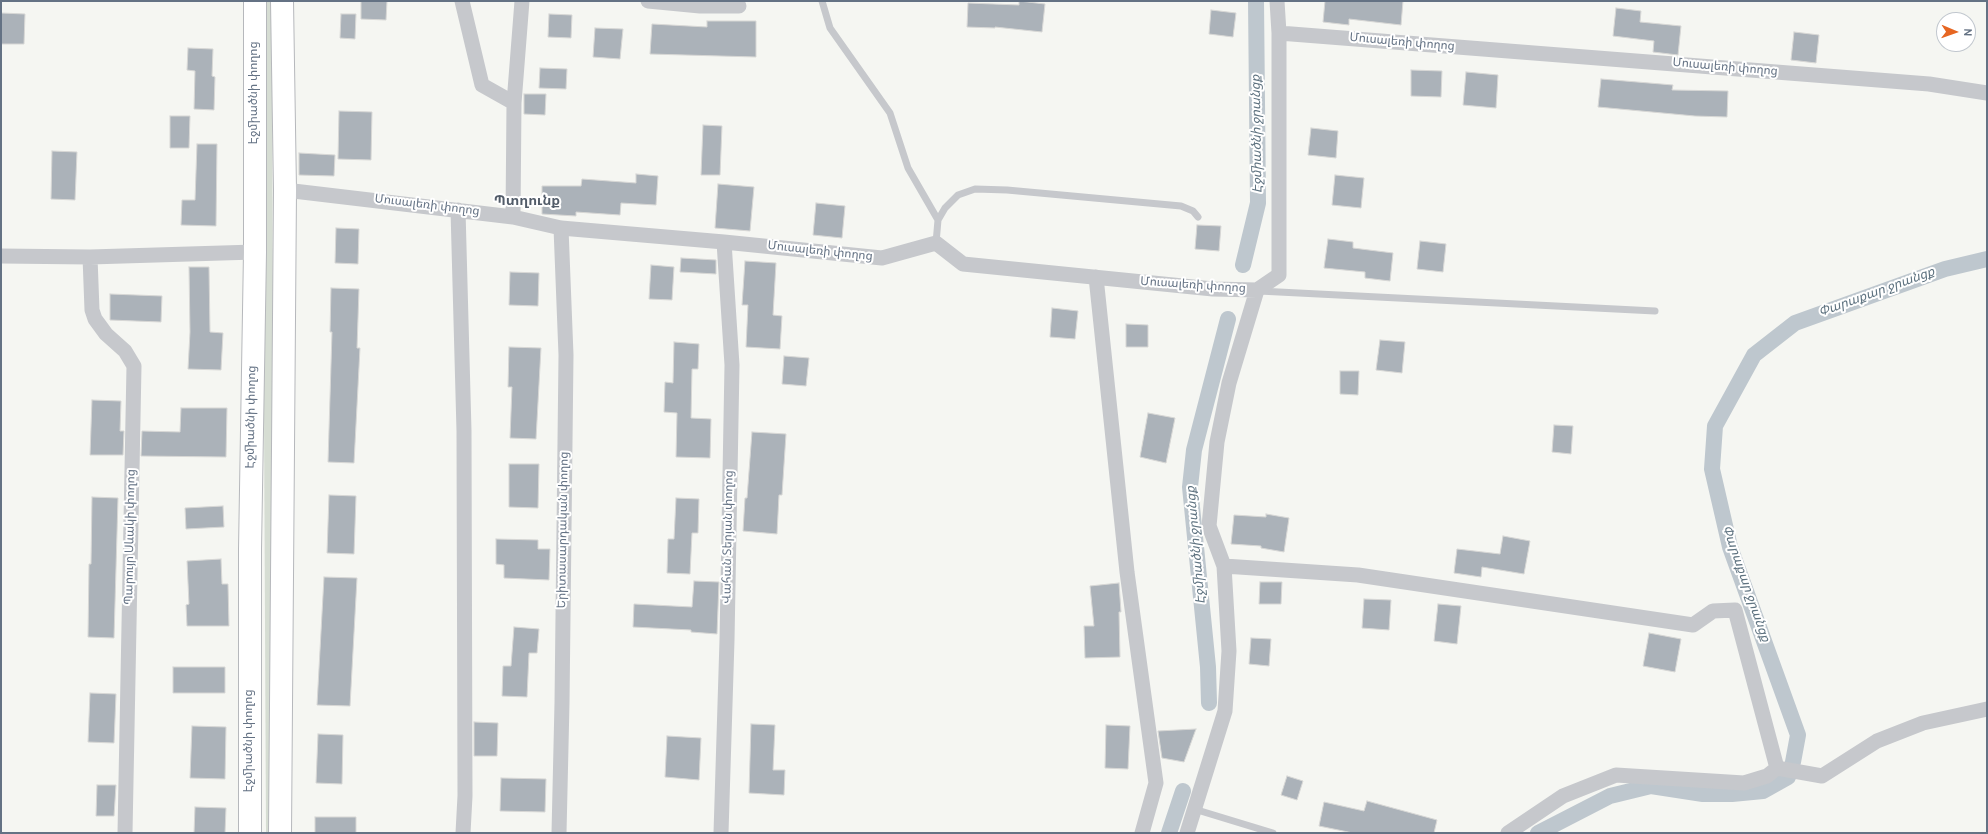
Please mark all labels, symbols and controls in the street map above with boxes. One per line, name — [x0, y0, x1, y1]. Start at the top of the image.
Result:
north arrow — [1936, 12, 1976, 52]
text: N — [1960, 28, 1974, 37]
street label: Մուսալեռի փողոց — [1349, 31, 1455, 55]
street label: Էջմիածնի փողոց — [248, 41, 262, 145]
street label: Մուսալեռի փողոց — [1672, 56, 1778, 80]
water label: Էջմիածնի ջրանցք — [1249, 75, 1267, 193]
street label: Մուսալեռի փողոց — [374, 192, 480, 220]
district label: Պտղունք — [494, 194, 560, 210]
street label: Մուսալեռի փողոց — [767, 239, 873, 265]
water label: Փարաքար ջրանցք — [1817, 265, 1937, 321]
street label: Մուսալեռի փողոց — [1140, 275, 1246, 297]
street label: Էջմիածնի փողոց — [244, 365, 260, 469]
street label: Երիտասարդական փողոց — [555, 451, 573, 609]
street label: Պարույր Սևակի փողոց — [123, 469, 139, 605]
street label: Վահան Տերյան փողոց — [721, 470, 737, 604]
water label: Էջմիածնի ջրանցք — [1184, 485, 1210, 605]
water label: Փարաքար ջրանցք — [1718, 524, 1772, 644]
street label: Էջմիածնի փողոց — [243, 689, 257, 793]

